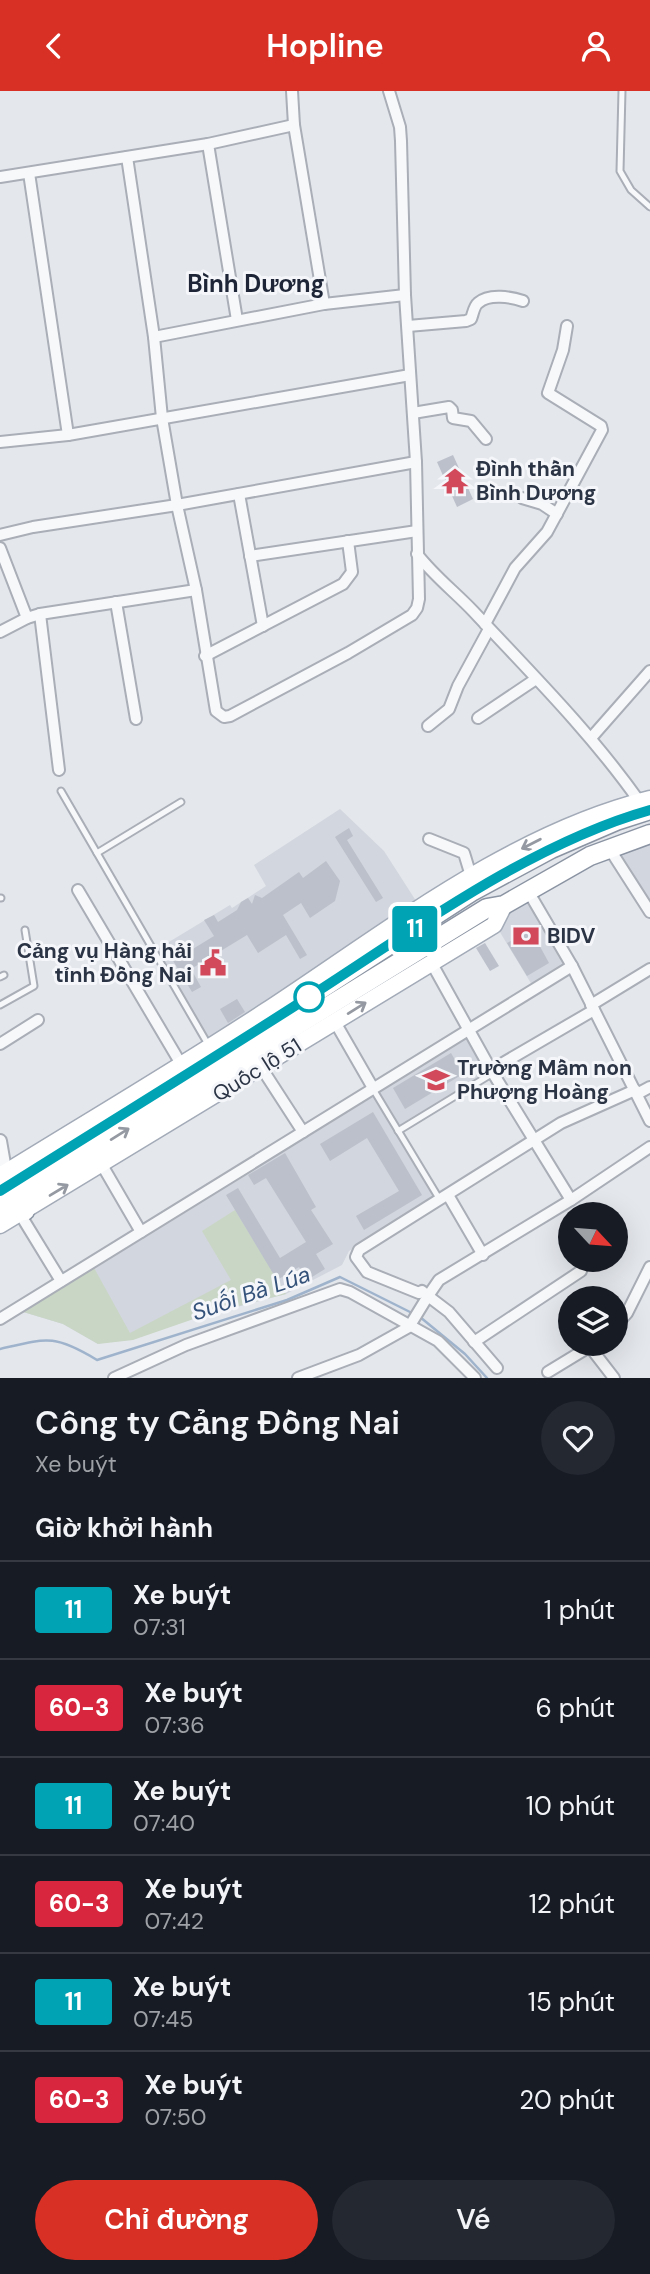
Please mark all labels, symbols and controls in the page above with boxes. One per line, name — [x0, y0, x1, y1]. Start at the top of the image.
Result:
text: Hopline — [266, 25, 384, 67]
icon: back — [35, 27, 73, 65]
icon: person — [577, 27, 615, 65]
district label: Bình Dương — [187, 268, 325, 299]
place label: Đình thần Bình Dương — [476, 455, 596, 507]
temple icon: Đình thần Bình Dương — [440, 466, 470, 496]
one-way arrow — [521, 838, 542, 852]
line badge: 11 — [384, 906, 446, 952]
text: 11 — [406, 913, 424, 944]
bank icon: BIDV — [511, 921, 541, 951]
place label: BIDV — [547, 922, 595, 950]
place label: Cảng vụ Hàng hải tỉnh Đồng Nai — [17, 937, 192, 989]
public building icon: Cảng vụ Hàng hải tỉnh Đồng Nai — [198, 948, 228, 978]
unlabelled marker — [294, 982, 324, 1012]
one-way arrow — [347, 1001, 367, 1015]
street label: Quốc lộ 51 — [207, 1032, 307, 1108]
place label: Trường Mầm non Phượng Hoàng — [457, 1054, 632, 1106]
school or university icon: Trường Mầm non Phượng Hoàng — [421, 1065, 451, 1095]
one-way arrow — [110, 1127, 130, 1141]
one-way arrow — [48, 1183, 68, 1197]
north arrow — [558, 1202, 628, 1272]
map controls — [558, 1202, 628, 1356]
water label: Suối Bà Lúa — [188, 1259, 314, 1327]
button: layers — [558, 1286, 628, 1356]
text: Công ty Cảng Đồng Nai — [35, 1401, 400, 1444]
button: heart — [541, 1401, 615, 1475]
text: Xe buýt — [35, 1449, 117, 1479]
text: Giờ khởi hành — [35, 1511, 213, 1545]
text: Xe buýt — [133, 1578, 231, 1612]
text: 1 phút — [544, 1593, 615, 1627]
text: 11 — [65, 1594, 82, 1625]
text: 07:31 — [133, 1612, 186, 1642]
text: Xe buýt — [144, 1676, 243, 1710]
text: 6 phút — [535, 1691, 615, 1725]
text: 60-3 — [49, 1692, 109, 1723]
text: 07:36 — [144, 1710, 205, 1740]
text: Xe buýt — [133, 1774, 231, 1808]
text: 10 phút — [526, 1789, 615, 1823]
text: 11 — [65, 1790, 82, 1821]
text: 07:40 — [133, 1808, 195, 1838]
text: Xe buýt — [144, 1872, 243, 1906]
text: 12 phút — [529, 1887, 615, 1921]
text: 60-3 — [49, 1888, 109, 1919]
text: 07:42 — [144, 1906, 204, 1936]
text: Xe buýt — [133, 1970, 231, 2004]
text: 15 phút — [528, 1985, 615, 2019]
text: 11 — [65, 1986, 82, 2017]
text: 07:45 — [133, 2004, 193, 2034]
text: Xe buýt — [144, 2068, 243, 2102]
text: 20 phút — [519, 2083, 615, 2117]
text: 60-3 — [49, 2084, 109, 2115]
text: 07:50 — [144, 2102, 207, 2132]
button: Chỉ đường — [35, 2180, 318, 2260]
button: Vé — [332, 2180, 615, 2260]

